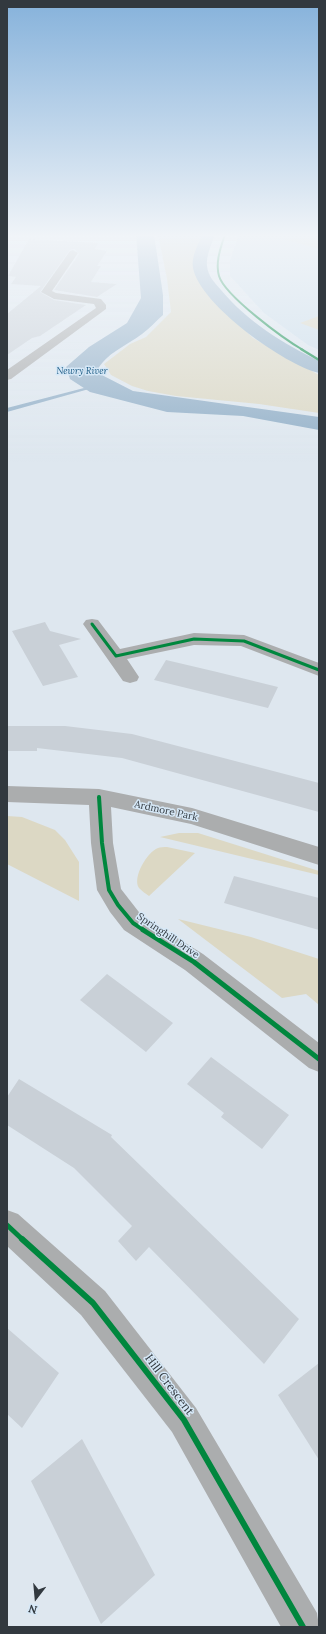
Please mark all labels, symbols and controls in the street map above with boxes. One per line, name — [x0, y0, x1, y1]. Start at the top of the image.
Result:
water label: Newry River — [56, 366, 108, 376]
street label: Ardmore Park — [133, 798, 199, 824]
street label: Springhill Drive — [135, 911, 201, 961]
street label: Hill Crescent — [141, 1352, 197, 1418]
north arrow — [16, 1578, 56, 1618]
text: N — [27, 1602, 39, 1617]

